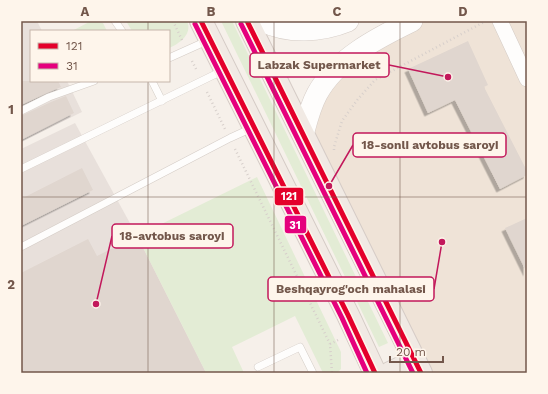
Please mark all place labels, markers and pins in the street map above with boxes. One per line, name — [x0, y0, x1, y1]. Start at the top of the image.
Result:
callout: Labzak Supermarket — [250, 53, 389, 77]
callout: 18-sonli avtobus saroyi — [353, 133, 506, 157]
callout: 18-avtobus saroyi — [112, 224, 233, 248]
callout: Beshqayrog'och mahalasi — [268, 277, 434, 301]

